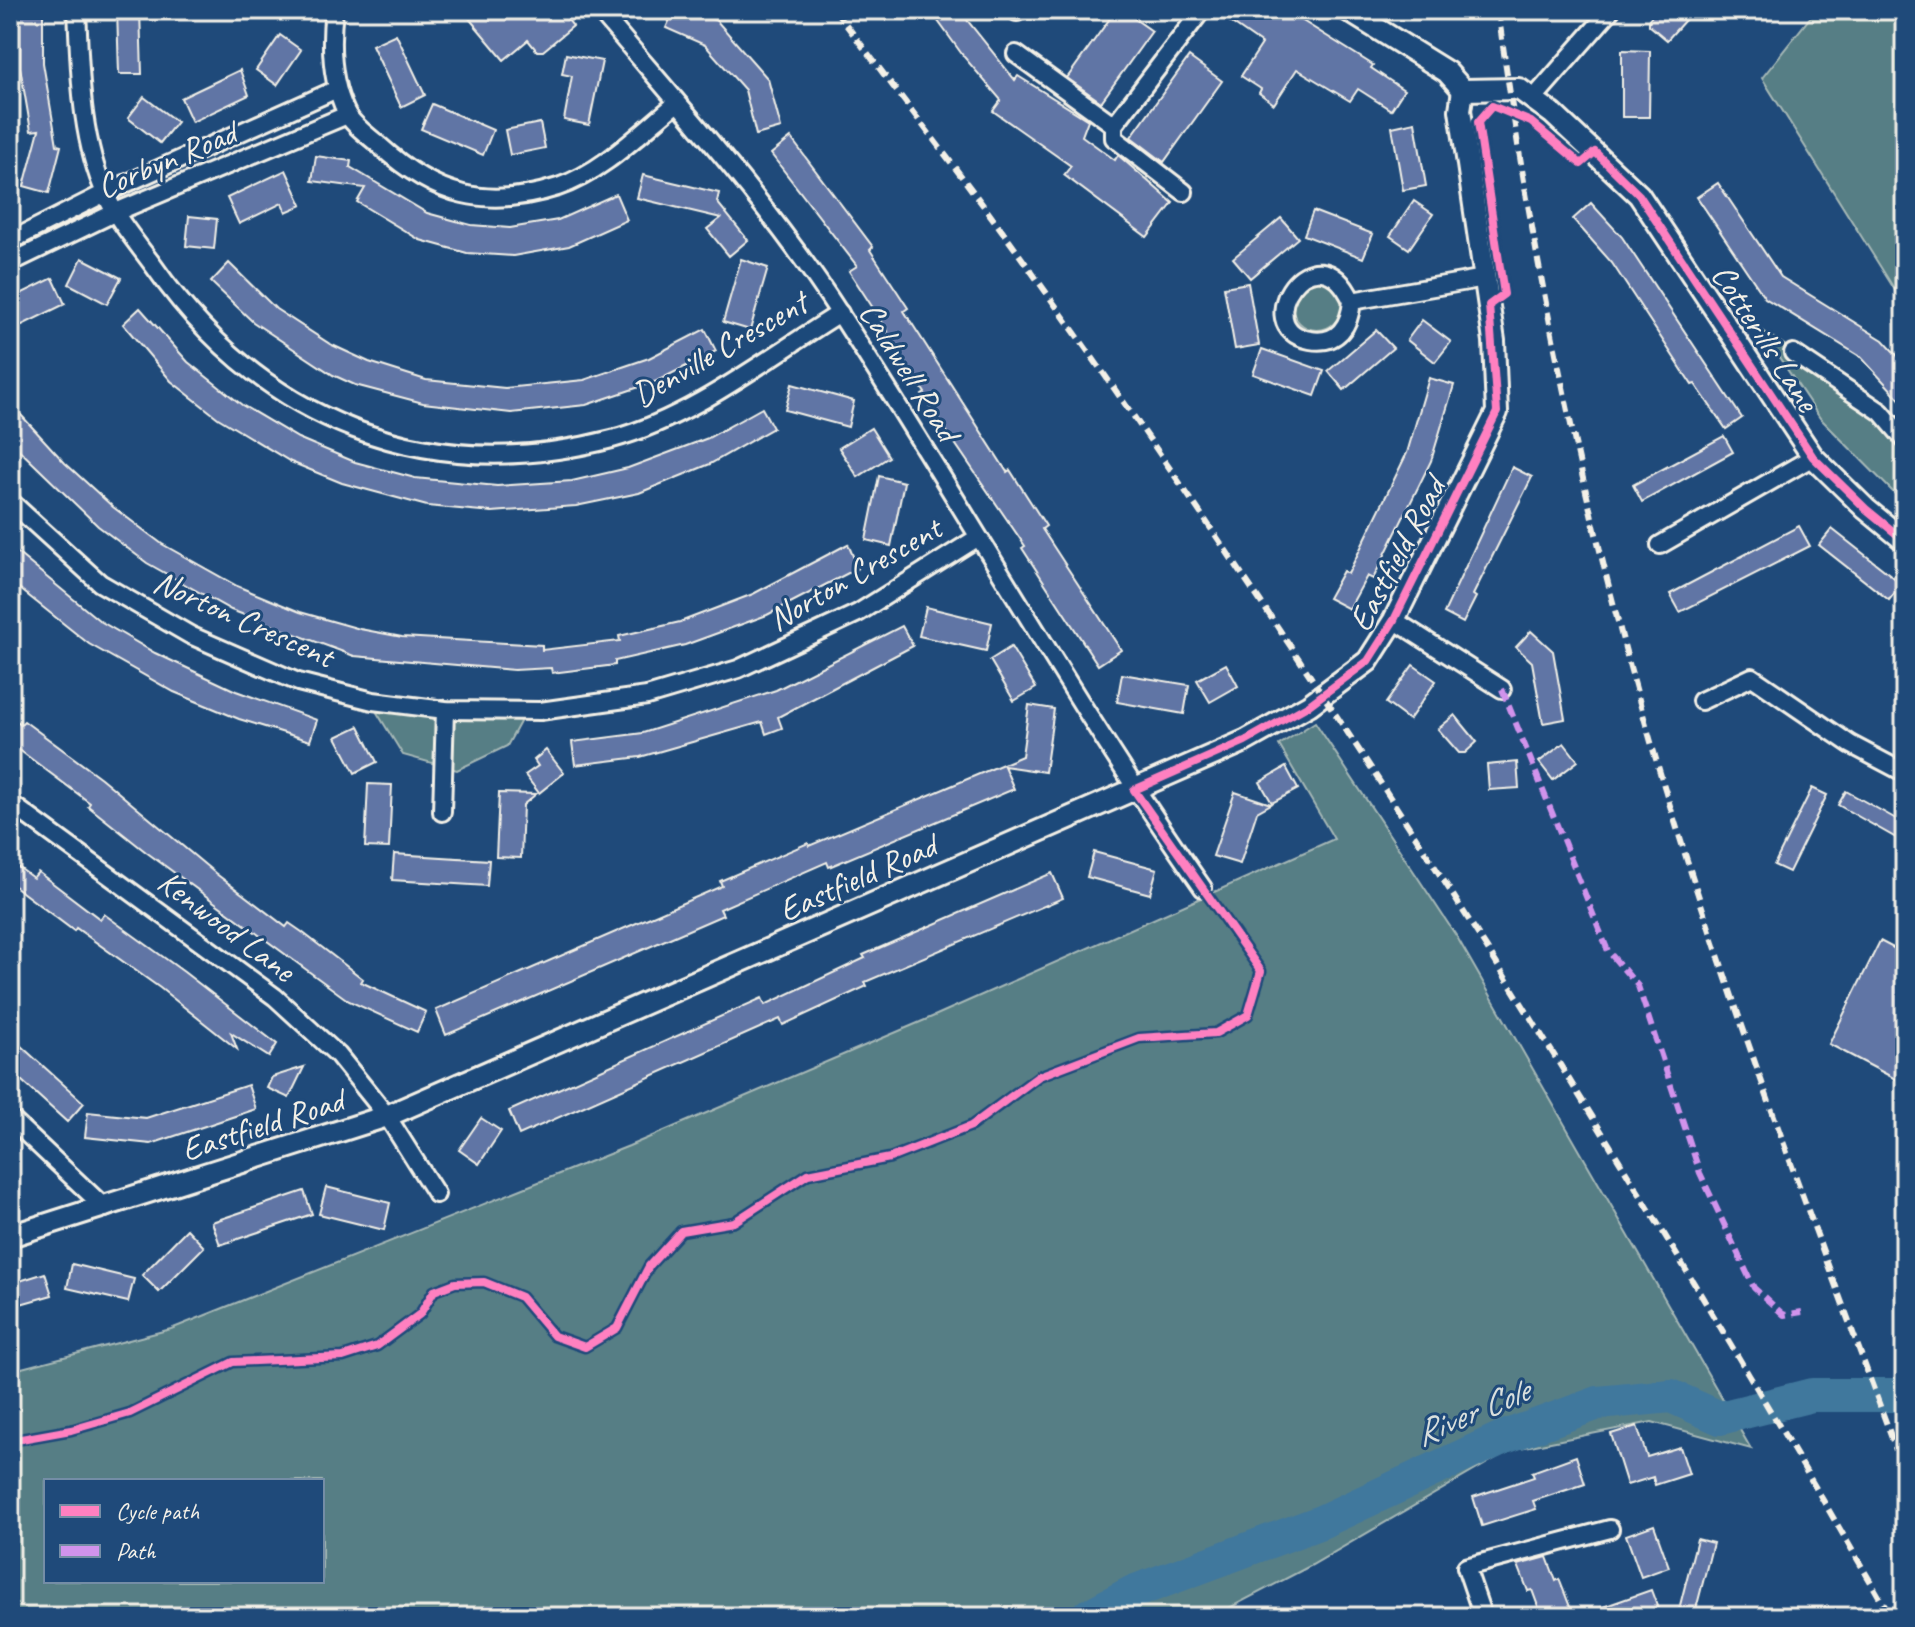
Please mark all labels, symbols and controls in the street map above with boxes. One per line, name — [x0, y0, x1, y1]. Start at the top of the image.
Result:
street label: Corbyn Road — [90, 109, 247, 208]
street label: Cotterills Lane — [1702, 255, 1830, 421]
street label: Denville Crescent — [624, 279, 819, 416]
street label: Caldwell Road — [850, 294, 972, 453]
street label: Eastfield Road — [1338, 465, 1457, 638]
street label: Norton Crescent — [760, 505, 952, 640]
street label: Norton Crescent — [147, 560, 344, 679]
street label: Eastfield Road — [772, 821, 948, 931]
street label: Kenwood Lane — [150, 860, 305, 992]
street label: Eastfield Road — [176, 1076, 354, 1171]
water label: River Cole — [1407, 1365, 1540, 1456]
legend — [44, 1479, 324, 1583]
text: Cycle path — [116, 1496, 200, 1526]
text: Path — [116, 1536, 157, 1566]

